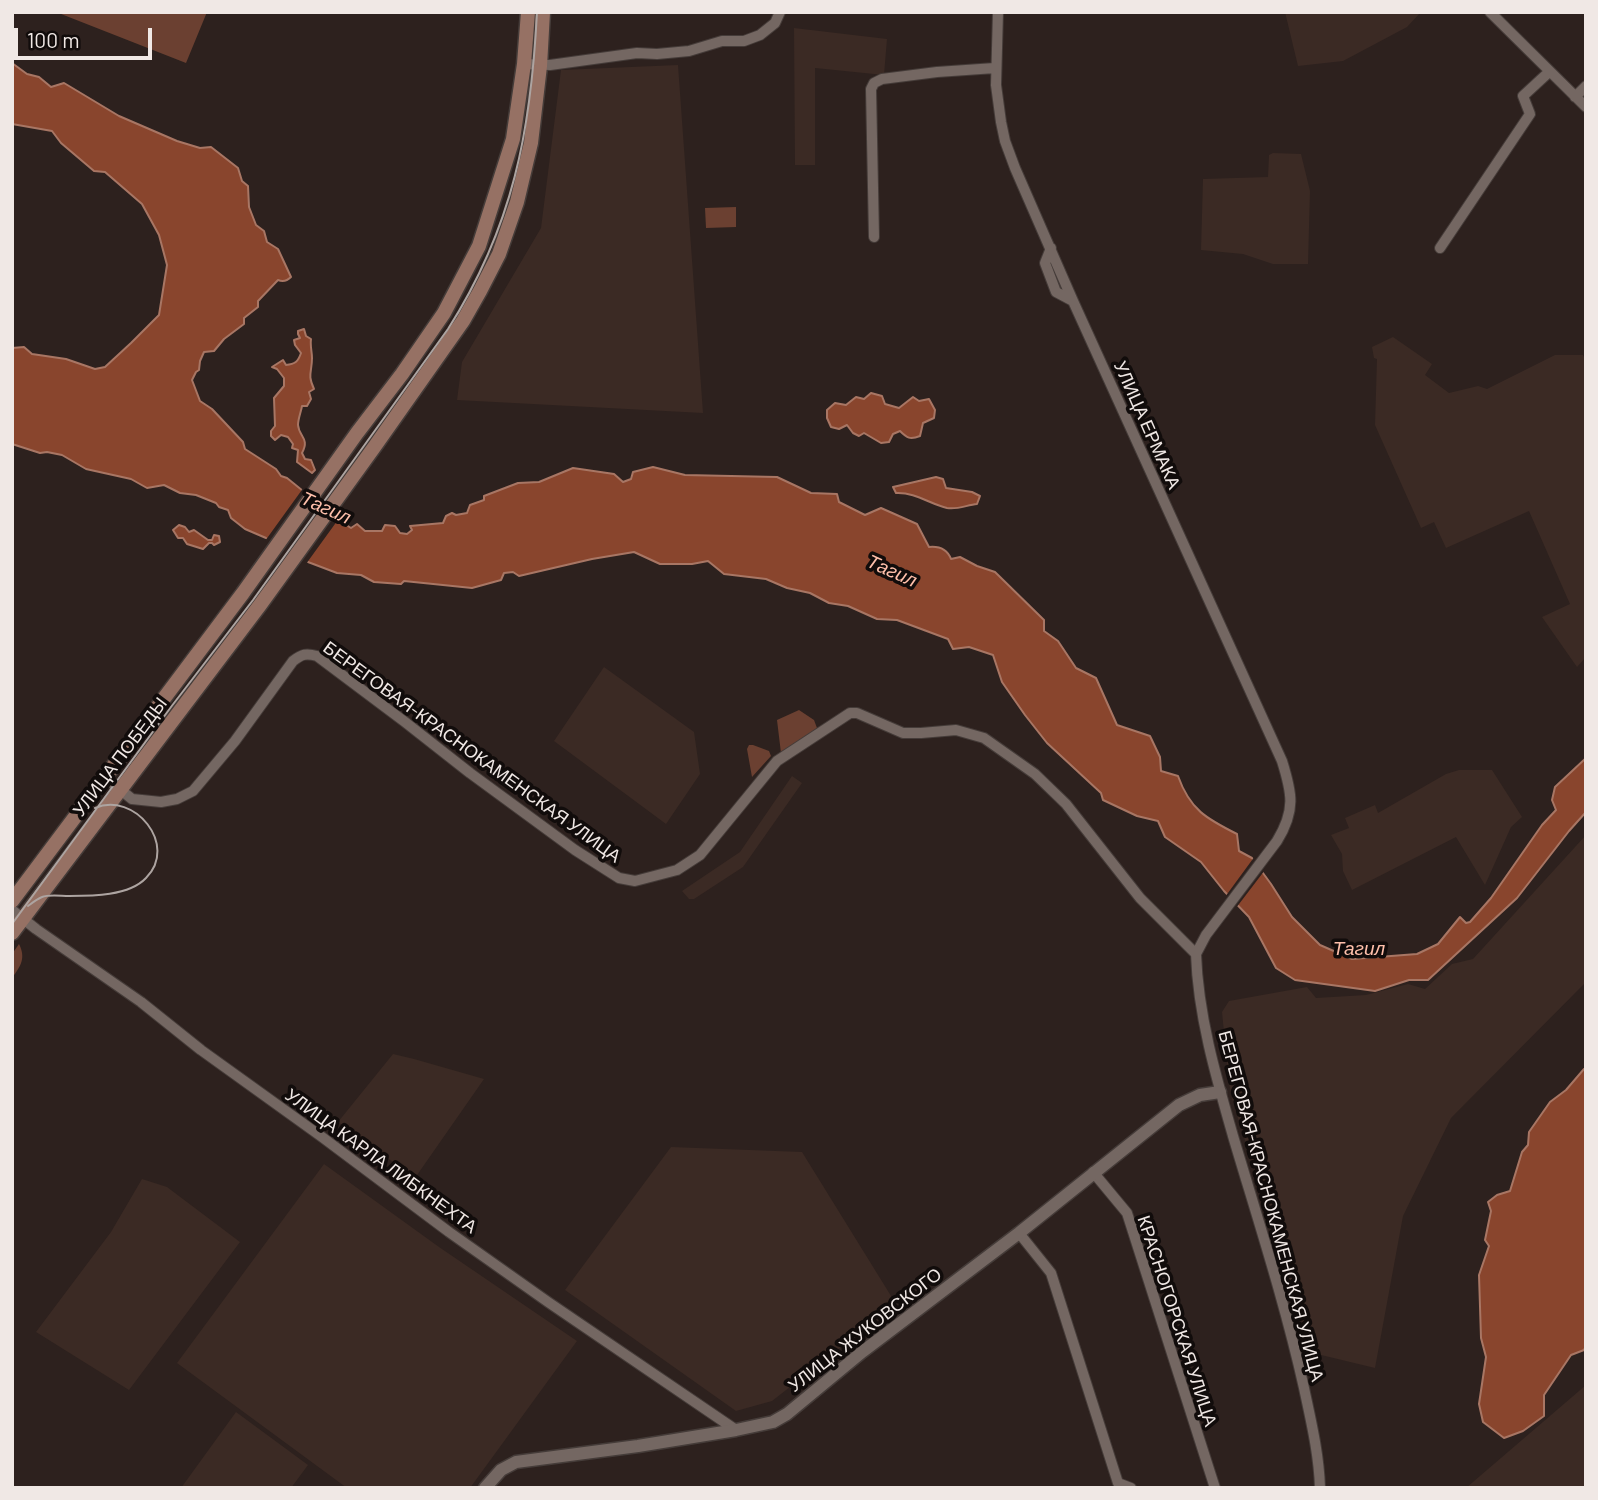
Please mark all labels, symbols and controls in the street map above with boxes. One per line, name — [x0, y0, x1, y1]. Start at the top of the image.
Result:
scale bar — [18, 14, 156, 58]
text: 100 m — [27, 27, 80, 52]
street label: УЛИЦА ЕРМАКА — [1109, 358, 1185, 492]
water label: Тагил — [297, 487, 355, 529]
water label: Тагил — [863, 550, 921, 592]
street label: БЕРЕГОВАЯ-КРАСНОКАМЕНСКАЯ УЛИЦА — [319, 637, 625, 867]
street label: УЛИЦА ПОБЕДЫ — [68, 693, 172, 821]
water label: Тагил — [1333, 938, 1385, 960]
street label: БЕРЕГОВАЯ-КРАСНОКАМЕНСКАЯ УЛИЦА — [1214, 1028, 1328, 1384]
street label: УЛИЦА КАРЛА ЛИБКНЕХТА — [281, 1084, 481, 1238]
street label: КРАСНОГОРСКАЯ УЛИЦА — [1133, 1213, 1221, 1429]
street label: УЛИЦА ЖУКОВСКОГО — [784, 1263, 946, 1397]

